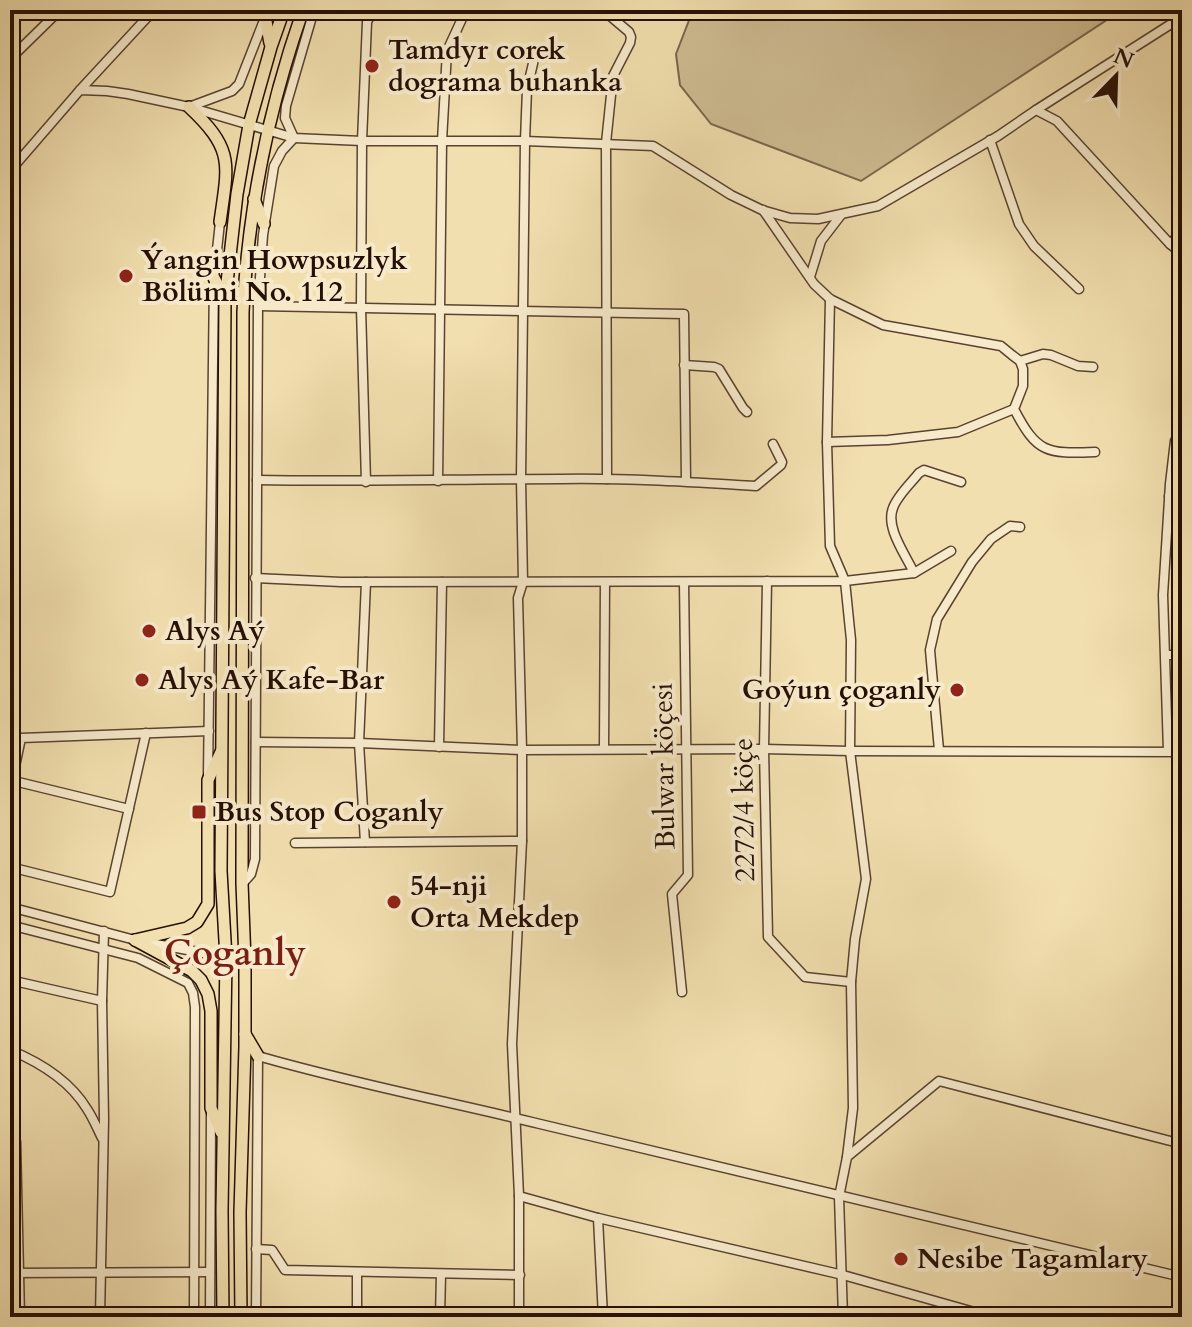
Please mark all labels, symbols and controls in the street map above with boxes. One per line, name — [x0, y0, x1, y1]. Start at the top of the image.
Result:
place label: Tamdyr corek dograma buhanka — [388, 31, 622, 101]
north arrow — [1076, 36, 1156, 116]
text: N — [1109, 41, 1138, 76]
marker: Tamdyr corek dograma buhanka — [363, 57, 381, 75]
place label: Ýangin Howpsuzlyk Bölümi No. 112 — [140, 241, 408, 311]
marker: Ýangin Howpsuzlyk Bölümi No. 112 — [117, 267, 135, 285]
place label: Alys Aý — [165, 612, 265, 650]
marker: Alys Aý — [140, 622, 158, 640]
place label: Alys Aý Kafe-Bar — [158, 661, 385, 699]
marker: Alys Aý Kafe-Bar — [133, 671, 151, 689]
place label: Goýun çoganly — [742, 671, 941, 709]
marker: Goýun çoganly — [948, 681, 966, 699]
street label: Bulwar köçesi — [644, 682, 684, 850]
street label: 2272/4 köçe — [724, 738, 764, 882]
place label: Bus Stop Coganly — [215, 793, 444, 831]
marker: Bus Stop Coganly — [190, 803, 208, 821]
place label: 54-nji Orta Mekdep — [410, 867, 580, 937]
marker: 54-nji Orta Mekdep — [385, 893, 403, 911]
district label: Çoganly — [164, 929, 306, 978]
place label: Nesibe Tagamlary — [917, 1240, 1148, 1278]
marker: Nesibe Tagamlary — [892, 1250, 910, 1268]

